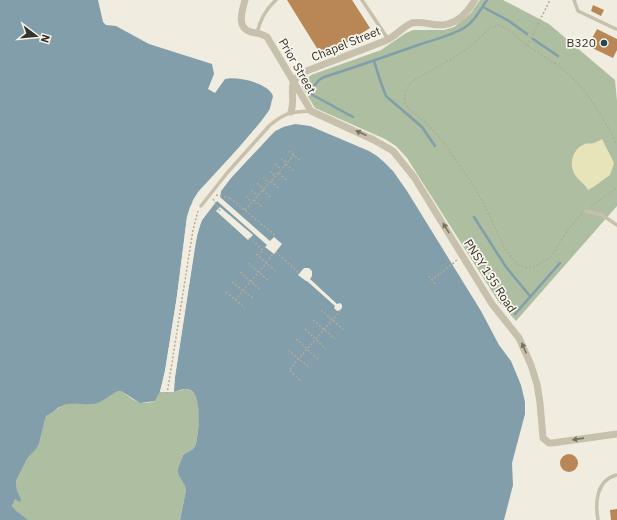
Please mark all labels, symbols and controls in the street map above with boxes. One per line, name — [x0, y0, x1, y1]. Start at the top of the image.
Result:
north arrow — [16, 16, 56, 56]
street label: Chapel Street — [309, 23, 383, 64]
text: N — [38, 33, 53, 45]
street label: Prior Street — [276, 35, 319, 96]
place label: B320 — [567, 35, 596, 50]
marker: B320 — [599, 38, 609, 48]
one-way arrow — [355, 130, 367, 137]
one-way arrow — [442, 223, 450, 233]
street label: PNSY 135 Road — [461, 236, 520, 315]
one-way arrow — [521, 343, 527, 354]
one-way arrow — [572, 436, 584, 442]

